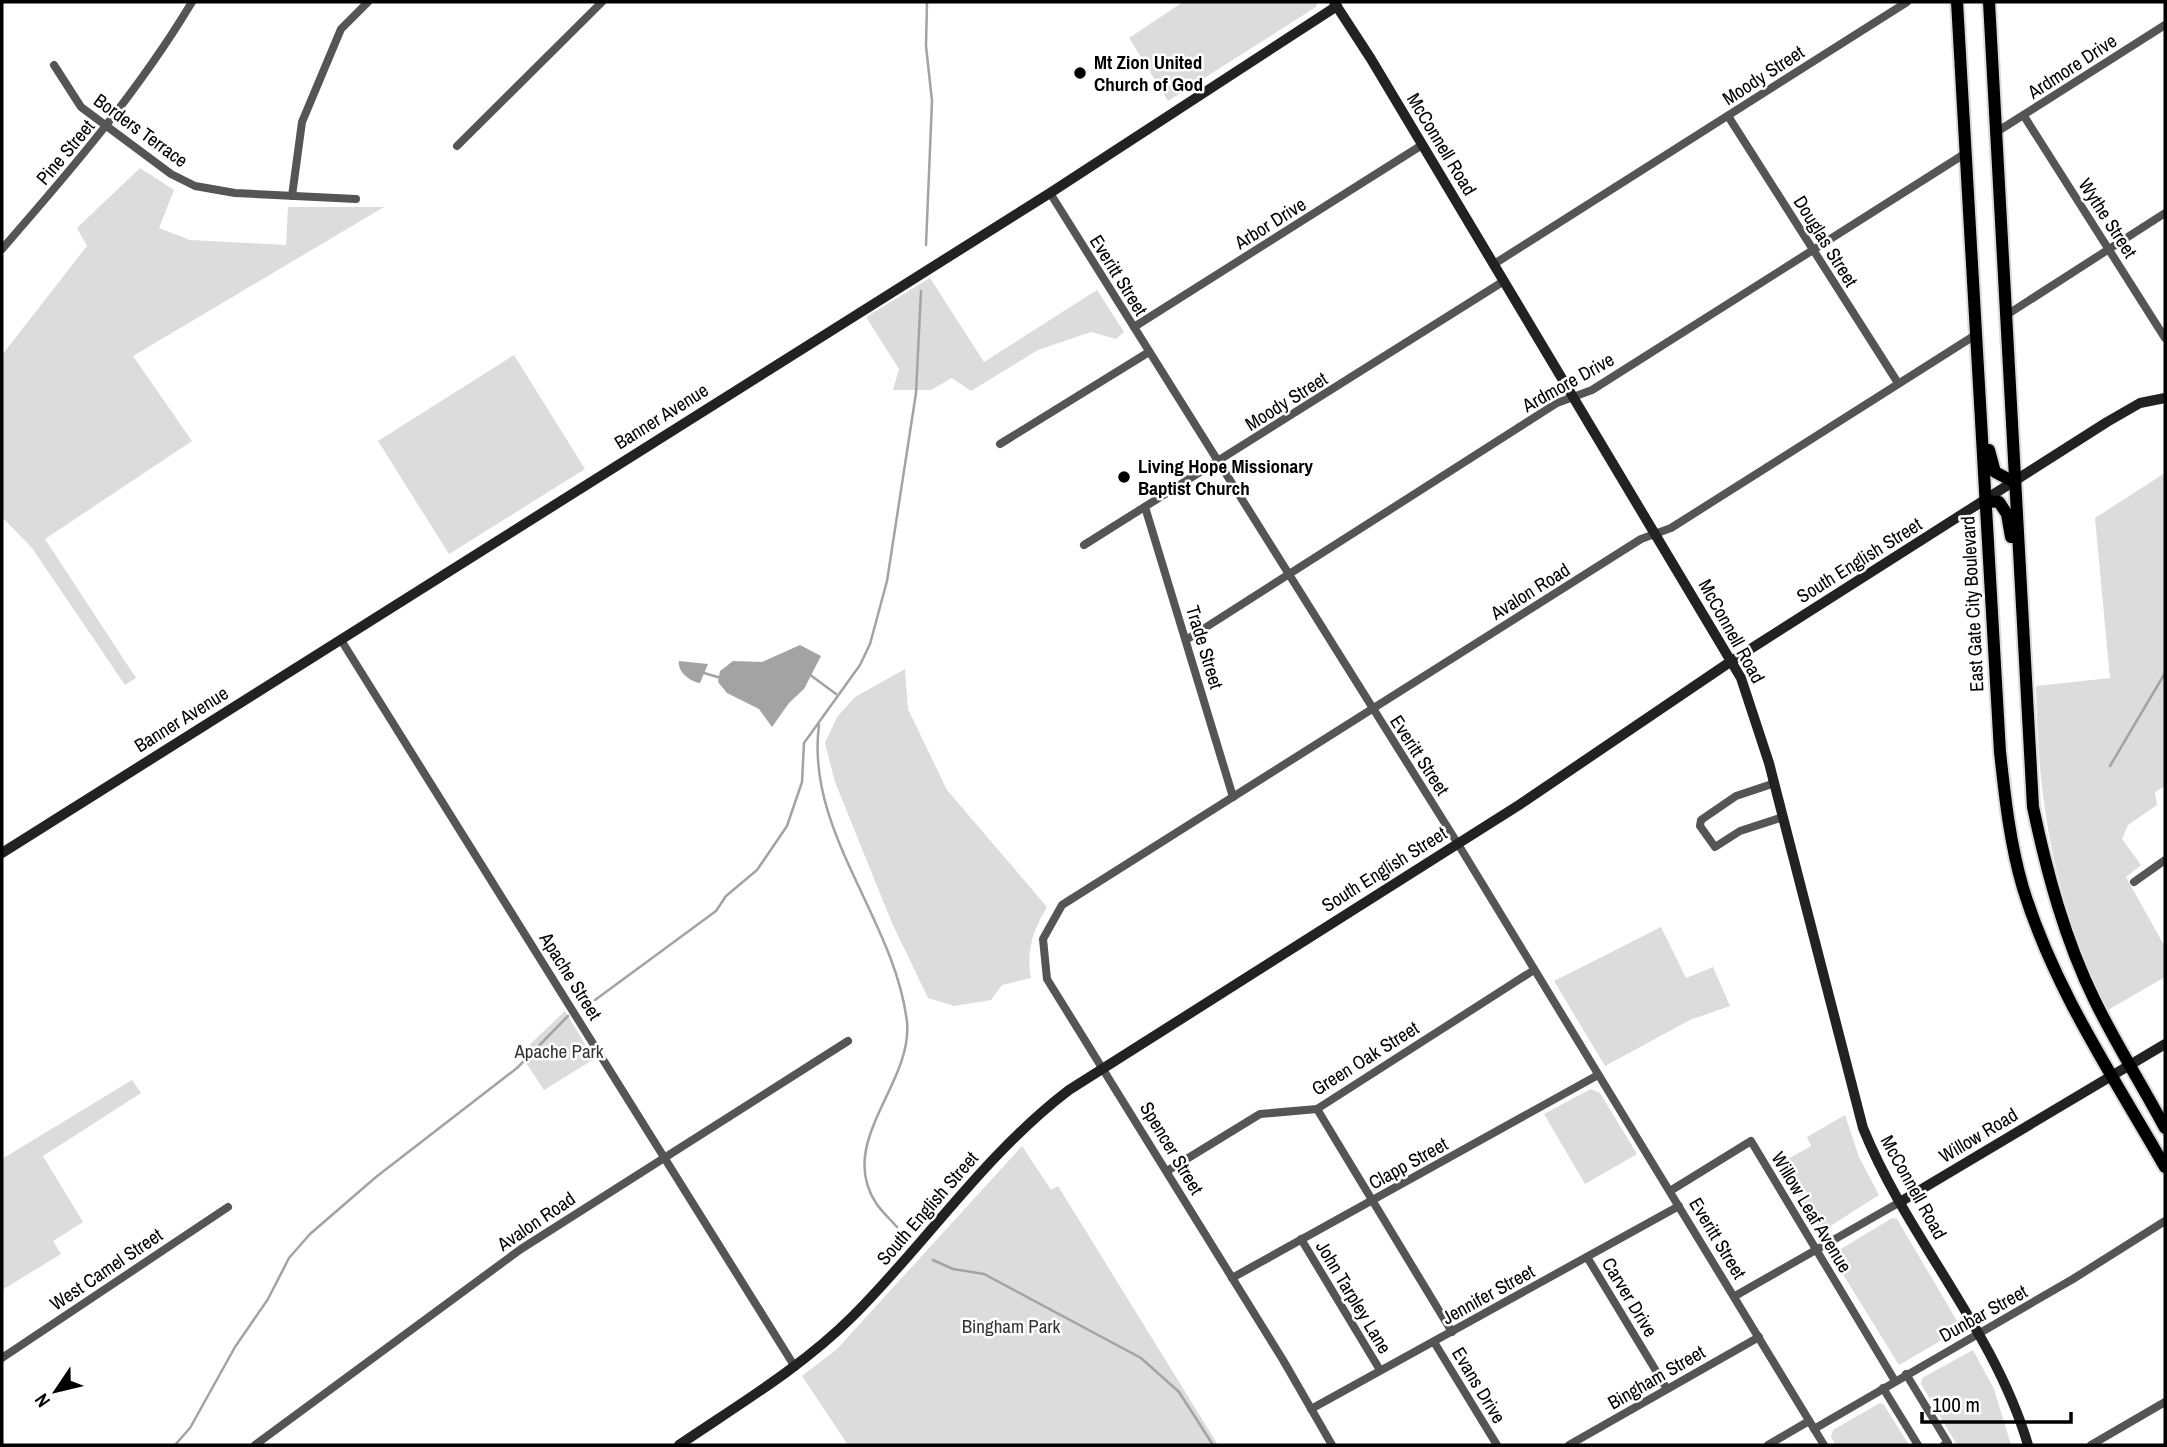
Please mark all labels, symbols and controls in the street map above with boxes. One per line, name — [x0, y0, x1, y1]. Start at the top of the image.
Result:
street label: Ardmore Drive — [2022, 28, 2122, 105]
street label: Moody Street — [1717, 39, 1809, 111]
place label: Mt Zion United Church of God — [1094, 49, 1203, 97]
marker: Mt Zion United Church of God — [1072, 65, 1088, 81]
street label: Borders Terrace — [89, 87, 193, 173]
street label: McConnell Road — [1401, 88, 1483, 200]
street label: Pine Street — [30, 113, 100, 190]
street label: Wythe Street — [2073, 173, 2144, 263]
street label: Douglas Street — [1788, 190, 1865, 292]
street label: Arbor Drive — [1228, 191, 1311, 256]
street label: Everitt Street — [1084, 230, 1154, 321]
street label: Ardmore Drive — [1517, 346, 1619, 418]
street label: Moody Street — [1240, 365, 1333, 437]
street label: Banner Avenue — [609, 377, 713, 455]
place label: Living Hope Missionary Baptist Church — [1138, 453, 1313, 501]
marker: Living Hope Missionary Baptist Church — [1116, 469, 1132, 485]
street label: South English Street — [1792, 511, 1927, 609]
street label: East Gate City Boulevard — [1954, 516, 1990, 692]
street label: Avalon Road — [1485, 556, 1575, 626]
street label: McConnell Road — [1693, 574, 1771, 688]
street label: Trade Street — [1180, 602, 1230, 693]
street label: Banner Avenue — [129, 680, 233, 758]
street label: Everitt Street — [1384, 710, 1456, 801]
street label: South English Street — [1317, 820, 1452, 918]
street label: Apache Street — [533, 926, 609, 1025]
street label: Green Oak Street — [1306, 1014, 1424, 1101]
park label: Apache Park — [513, 1038, 604, 1064]
street label: Spencer Street — [1134, 1097, 1210, 1200]
street label: Willow Road — [1934, 1101, 2022, 1169]
street label: Clapp Street — [1364, 1130, 1453, 1195]
street label: McConnell Road — [1875, 1130, 1953, 1244]
street label: South English Street — [870, 1145, 984, 1270]
street label: Willow Leaf Avenue — [1766, 1147, 1858, 1277]
street label: Avalon Road — [491, 1185, 580, 1257]
street label: Everitt Street — [1683, 1192, 1753, 1284]
street label: West Camel Street — [45, 1221, 168, 1316]
street label: John Tarpley Lane — [1310, 1236, 1398, 1358]
street label: Carver Drive — [1596, 1252, 1664, 1342]
street label: Jennifer Street — [1437, 1258, 1540, 1330]
street label: Dunbar Street — [1934, 1278, 2032, 1348]
park label: Bingham Park — [962, 1313, 1061, 1339]
street label: Bingham Street — [1603, 1338, 1710, 1415]
street label: Evans Drive — [1446, 1342, 1512, 1428]
north arrow — [21, 1356, 91, 1426]
scale bar — [1922, 1380, 2071, 1424]
text: N — [28, 1389, 56, 1413]
text: 100 m — [1932, 1390, 1980, 1419]

